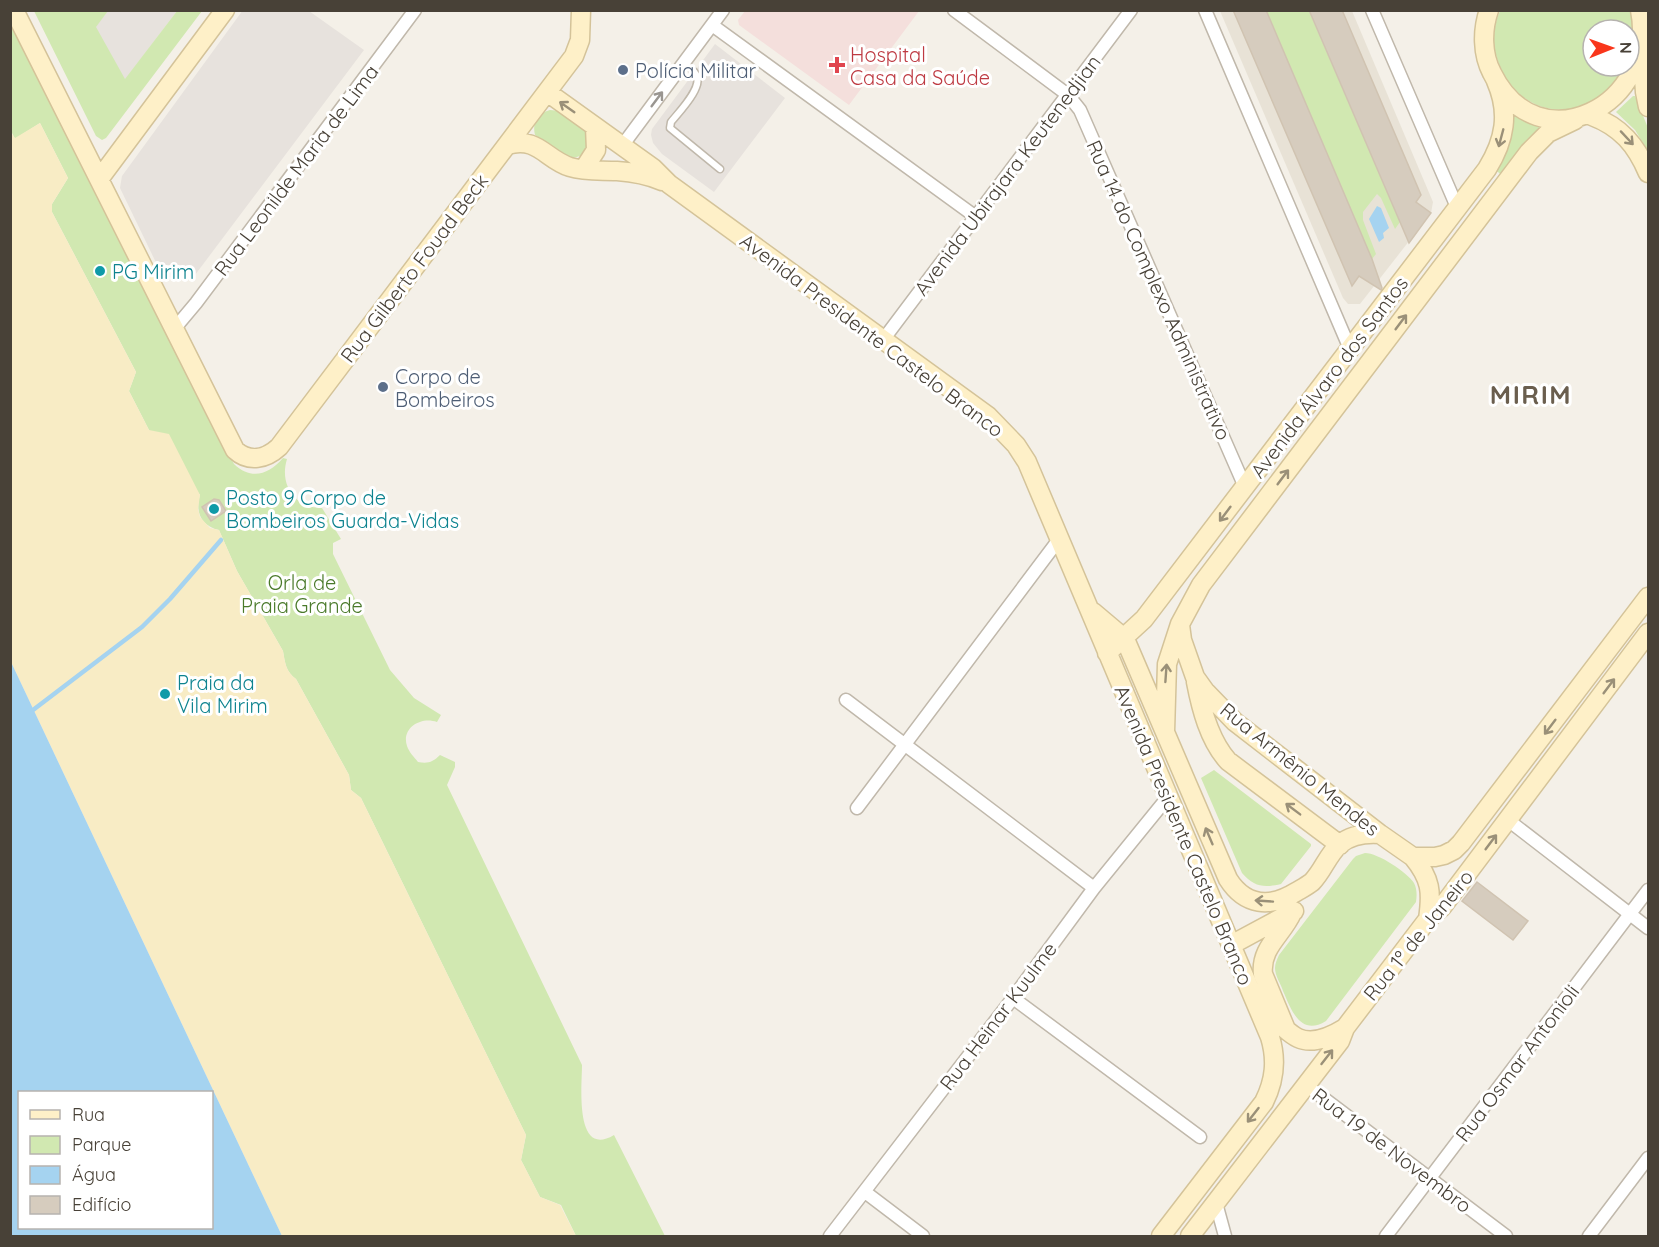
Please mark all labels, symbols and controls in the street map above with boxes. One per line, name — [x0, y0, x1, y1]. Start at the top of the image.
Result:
north arrow — [1581, 18, 1641, 78]
place label: Hospital Casa da Saúde — [850, 42, 990, 90]
text: N — [1616, 42, 1636, 54]
street label: Avenida Ubirajara Keutenedjian — [908, 50, 1106, 300]
marker: Hospital Casa da Saúde — [828, 56, 846, 74]
place label: Polícia Militar — [635, 58, 756, 83]
street label: Rua Leonilde Maria de Lima — [208, 60, 384, 280]
marker: Polícia Militar — [616, 63, 630, 77]
one-way arrow — [651, 92, 663, 108]
one-way arrow — [560, 101, 576, 113]
one-way arrow — [1495, 128, 1506, 147]
one-way arrow — [1620, 130, 1634, 145]
street label: Rua 14 do Complexo Administrativo — [1081, 136, 1237, 444]
street label: Rua Gilberto Fouad Beck — [335, 169, 493, 367]
street label: Avenida Presidente Castelo Branco — [735, 228, 1009, 442]
place label: PG Mirim — [112, 259, 194, 284]
marker: PG Mirim — [93, 264, 107, 278]
street label: Avenida Álvaro dos Santos — [1245, 271, 1413, 483]
one-way arrow — [1395, 314, 1407, 330]
place label: Corpo de Bombeiros — [395, 364, 495, 412]
district label: MIRIM — [1490, 378, 1572, 411]
marker: Corpo de Bombeiros — [376, 380, 390, 394]
one-way arrow — [1277, 470, 1289, 486]
place label: Posto 9 Corpo de Bombeiros Guarda-Vidas — [226, 485, 459, 533]
marker: Posto 9 Corpo de Bombeiros Guarda-Vidas — [207, 502, 221, 516]
one-way arrow — [1218, 506, 1231, 522]
park label: Orla de Praia Grande — [241, 570, 363, 618]
one-way arrow — [1161, 664, 1172, 684]
place label: Praia da Vila Mirim — [177, 670, 268, 718]
one-way arrow — [1602, 679, 1615, 695]
street label: Avenida Presidente Castelo Branco — [1109, 681, 1259, 989]
marker: Praia da Vila Mirim — [158, 687, 172, 701]
street label: Rua Armênio Mendes — [1215, 697, 1385, 841]
one-way arrow — [1543, 719, 1556, 735]
one-way arrow — [1285, 803, 1301, 816]
one-way arrow — [1203, 827, 1215, 845]
one-way arrow — [1484, 834, 1497, 850]
street label: Rua 1º de Janeiro — [1358, 865, 1478, 1005]
one-way arrow — [1255, 895, 1274, 906]
street label: Rua Heinar Kuulme — [934, 937, 1062, 1095]
street label: Rua Osmar Antonioli — [1450, 979, 1584, 1147]
one-way arrow — [1321, 1050, 1334, 1066]
street label: Rua 19 de Novembro — [1307, 1082, 1477, 1218]
legend — [18, 1091, 213, 1229]
text: Rua — [72, 1103, 105, 1126]
one-way arrow — [1247, 1107, 1260, 1123]
text: Parque — [72, 1133, 131, 1156]
text: Água — [72, 1163, 116, 1186]
text: Edifício — [72, 1193, 131, 1216]

